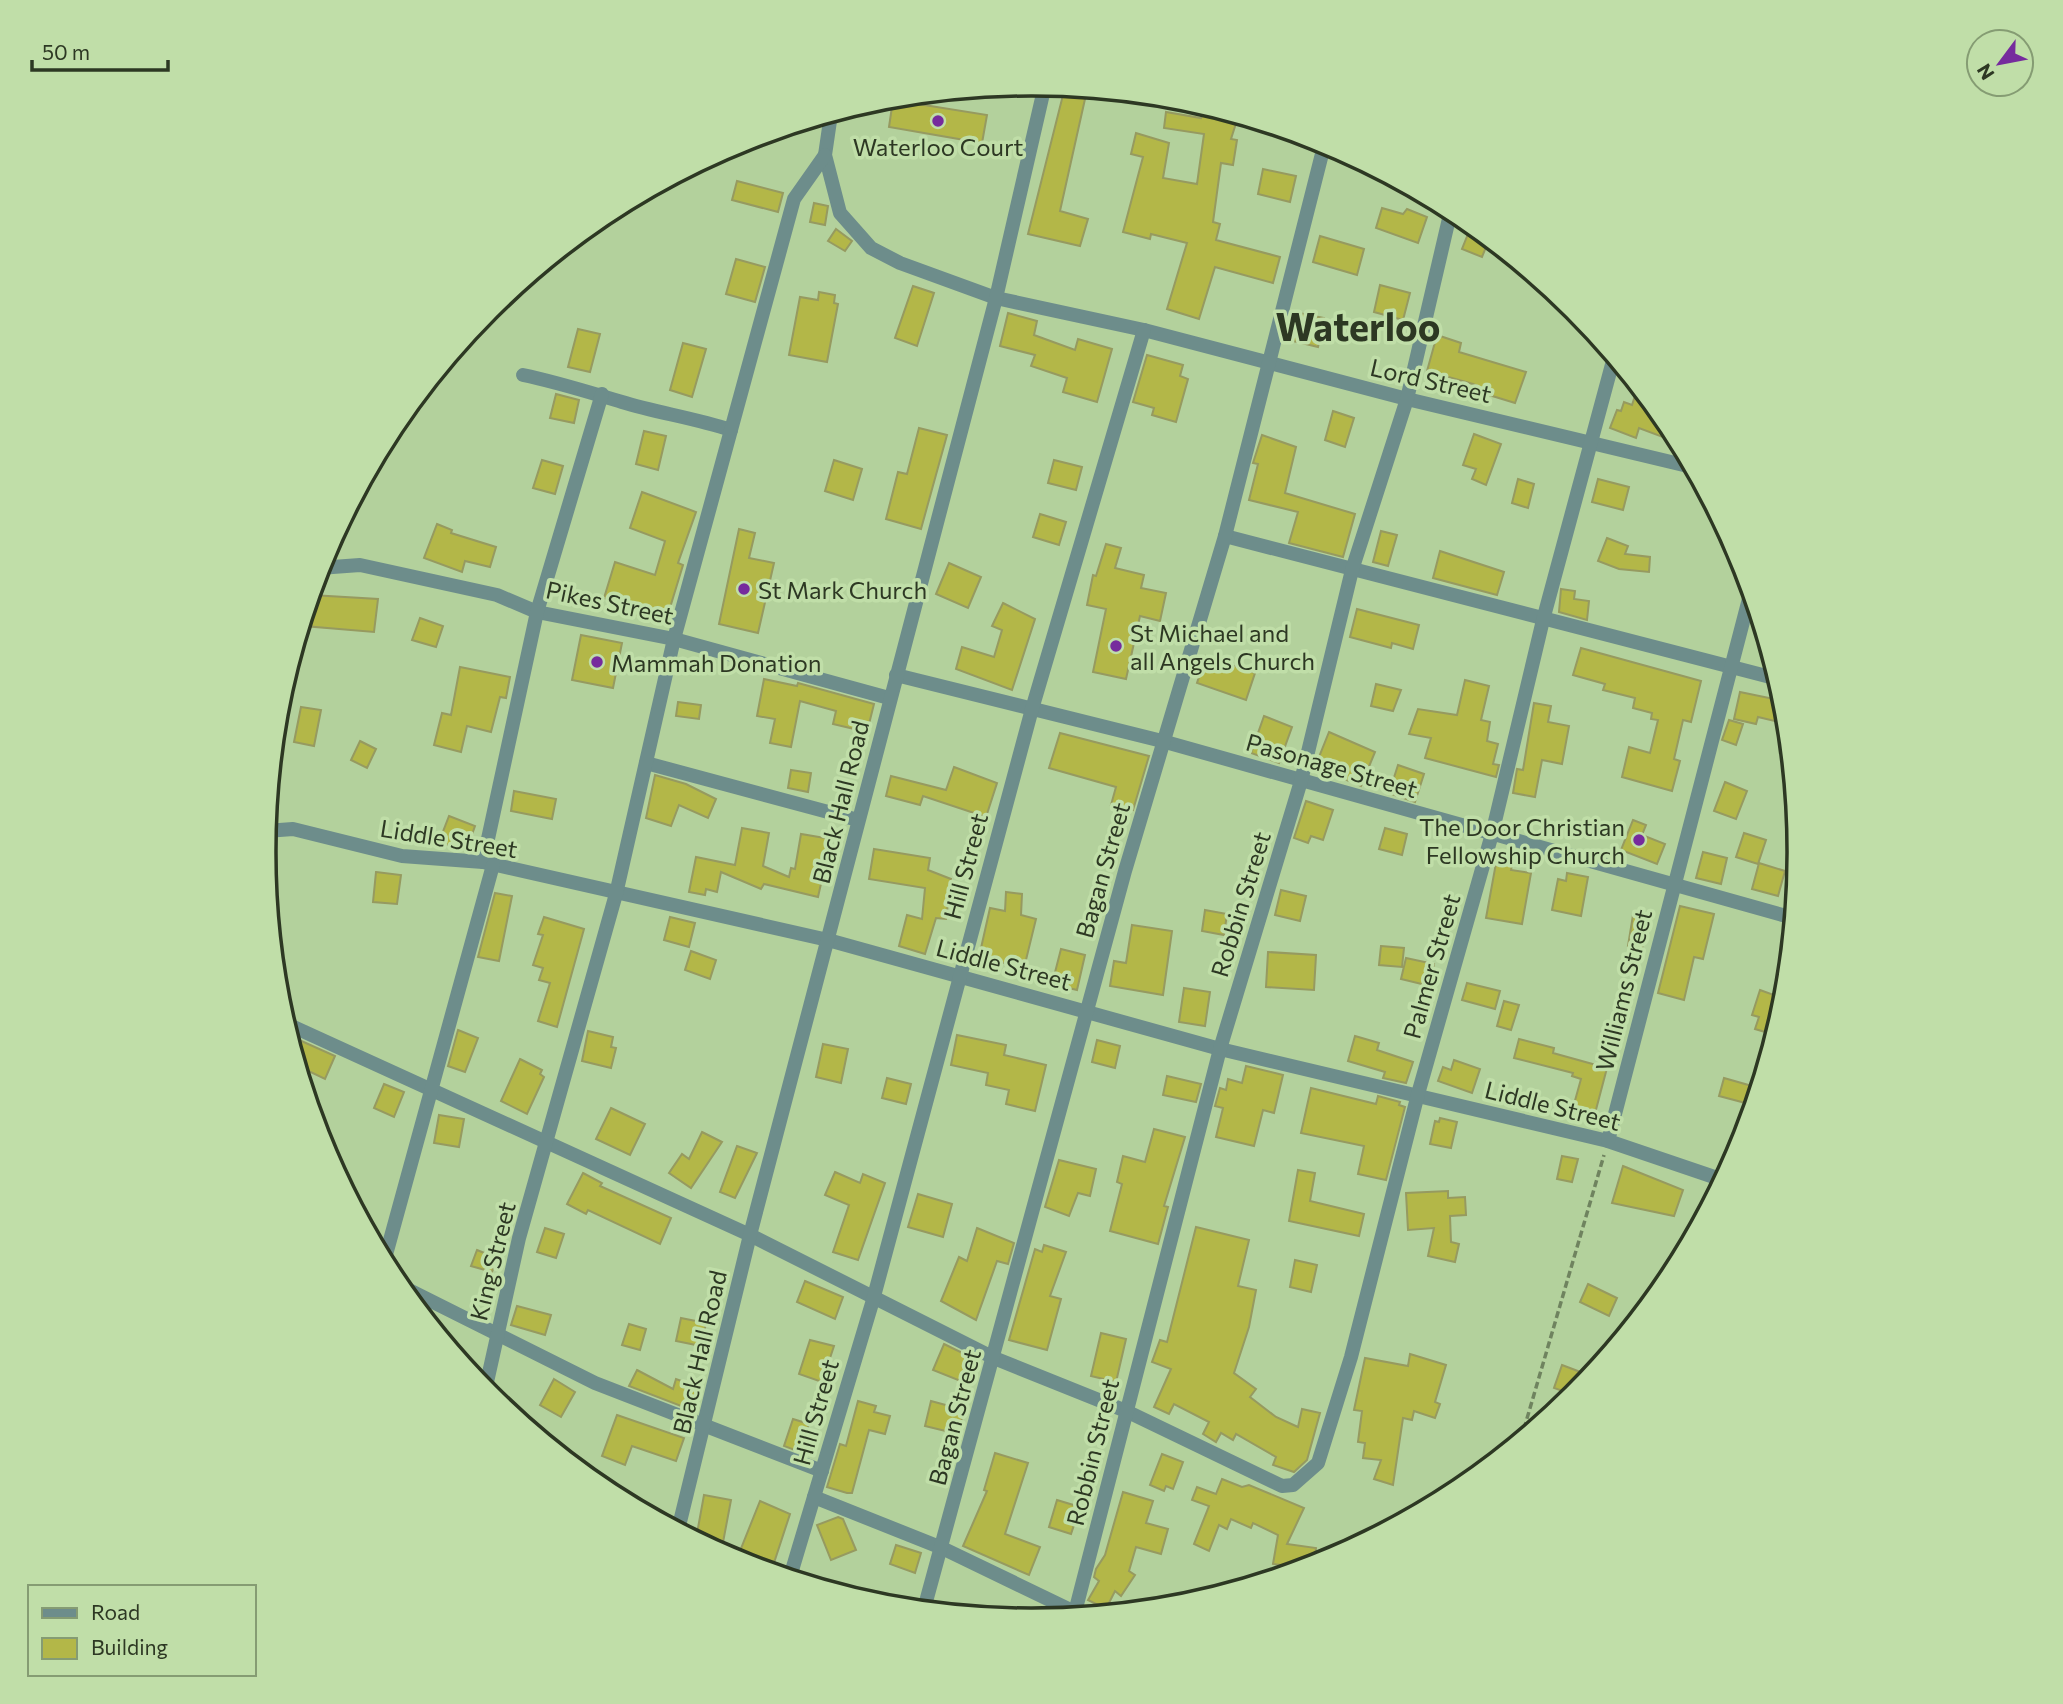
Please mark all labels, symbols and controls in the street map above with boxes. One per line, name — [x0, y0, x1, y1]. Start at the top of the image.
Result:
scale bar — [32, 28, 168, 72]
north arrow — [1965, 28, 2035, 98]
text: 50 m — [42, 39, 90, 64]
text: N — [1972, 60, 1999, 84]
marker: Waterloo Court — [930, 113, 946, 129]
place label: Waterloo Court — [853, 132, 1023, 161]
district label: Waterloo — [1275, 302, 1441, 349]
street label: Lord Street — [1368, 352, 1495, 408]
street label: Pikes Street — [544, 574, 677, 630]
place label: St Mark Church — [758, 575, 927, 604]
marker: St Mark Church — [736, 581, 752, 597]
place label: St Michael and all Angels Church — [1130, 618, 1315, 675]
marker: St Michael and all Angels Church — [1108, 638, 1124, 654]
place label: Mammah Donation — [611, 648, 822, 677]
marker: Mammah Donation — [589, 654, 605, 670]
street label: Black Hall Road — [806, 717, 874, 887]
street label: Pasonage Street — [1243, 727, 1421, 803]
street label: Bagan Street — [1069, 799, 1135, 941]
street label: Hill Street — [937, 810, 993, 922]
place label: The Door Christian Fellowship Church — [1419, 812, 1625, 869]
street label: Liddle Street — [378, 813, 520, 863]
street label: Robbin Street — [1204, 828, 1276, 980]
marker: The Door Christian Fellowship Church — [1631, 832, 1647, 848]
street label: Palmer Street — [1396, 890, 1466, 1042]
street label: Williams Street — [1589, 906, 1657, 1074]
street label: Liddle Street — [933, 932, 1075, 996]
street label: Liddle Street — [1482, 1074, 1624, 1136]
street label: King Street — [463, 1198, 521, 1323]
street label: Black Hall Road — [666, 1267, 732, 1437]
street label: Bagan Street — [922, 1346, 986, 1488]
street label: Hill Street — [786, 1356, 844, 1468]
street label: Robbin Street — [1060, 1375, 1124, 1528]
legend — [28, 1585, 256, 1676]
text: Road — [91, 1599, 140, 1624]
text: Building — [91, 1634, 168, 1659]

